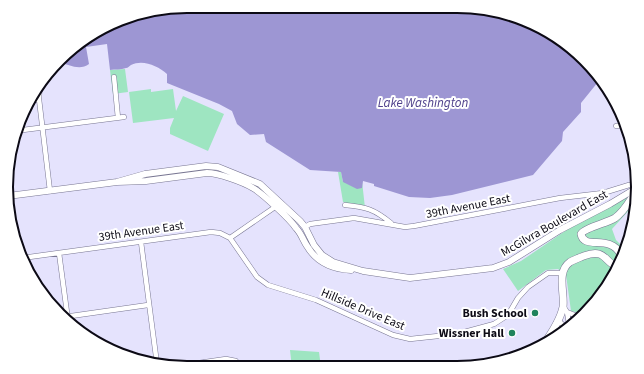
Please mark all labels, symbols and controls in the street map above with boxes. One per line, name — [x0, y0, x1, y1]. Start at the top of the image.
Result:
water label: Lake Washington — [378, 94, 469, 112]
street label: McGilvra Boulevard East — [498, 186, 611, 261]
street label: 39th Avenue East — [425, 190, 512, 223]
street label: 39th Avenue East — [98, 217, 185, 246]
street label: Hillside Drive East — [318, 284, 407, 335]
place label: Bush School — [462, 305, 528, 322]
marker: Bush School — [530, 308, 540, 318]
place label: Wissner Hall — [439, 325, 505, 342]
marker: Wissner Hall — [507, 328, 517, 338]

